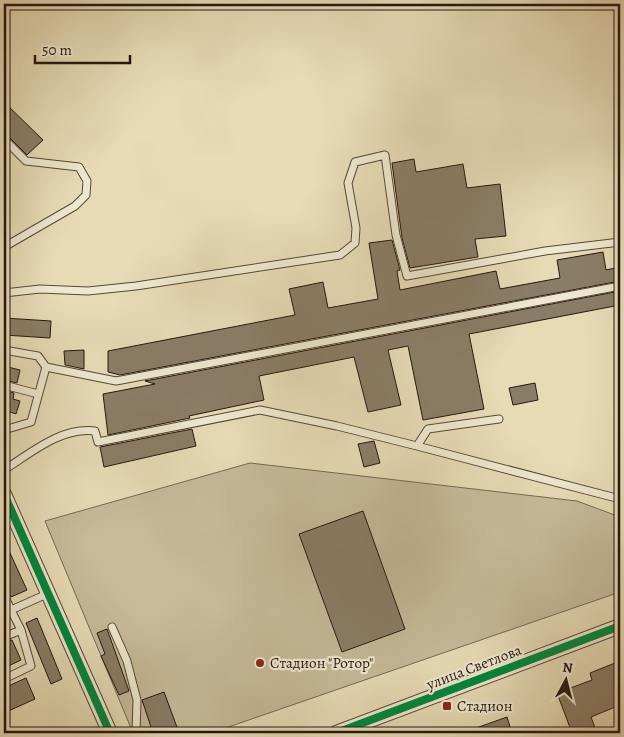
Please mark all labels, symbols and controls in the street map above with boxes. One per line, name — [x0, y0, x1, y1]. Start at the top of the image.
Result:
scale bar — [35, 32, 130, 64]
text: 50 m — [42, 40, 72, 60]
street label: улица Светлова — [423, 640, 524, 695]
place label: Стадион "Ротор" — [270, 653, 373, 673]
north arrow — [542, 654, 592, 704]
marker: Стадион "Ротор" — [254, 657, 266, 669]
text: N — [561, 658, 574, 678]
place label: Стадион — [457, 696, 513, 716]
marker: Стадион — [441, 700, 453, 712]

